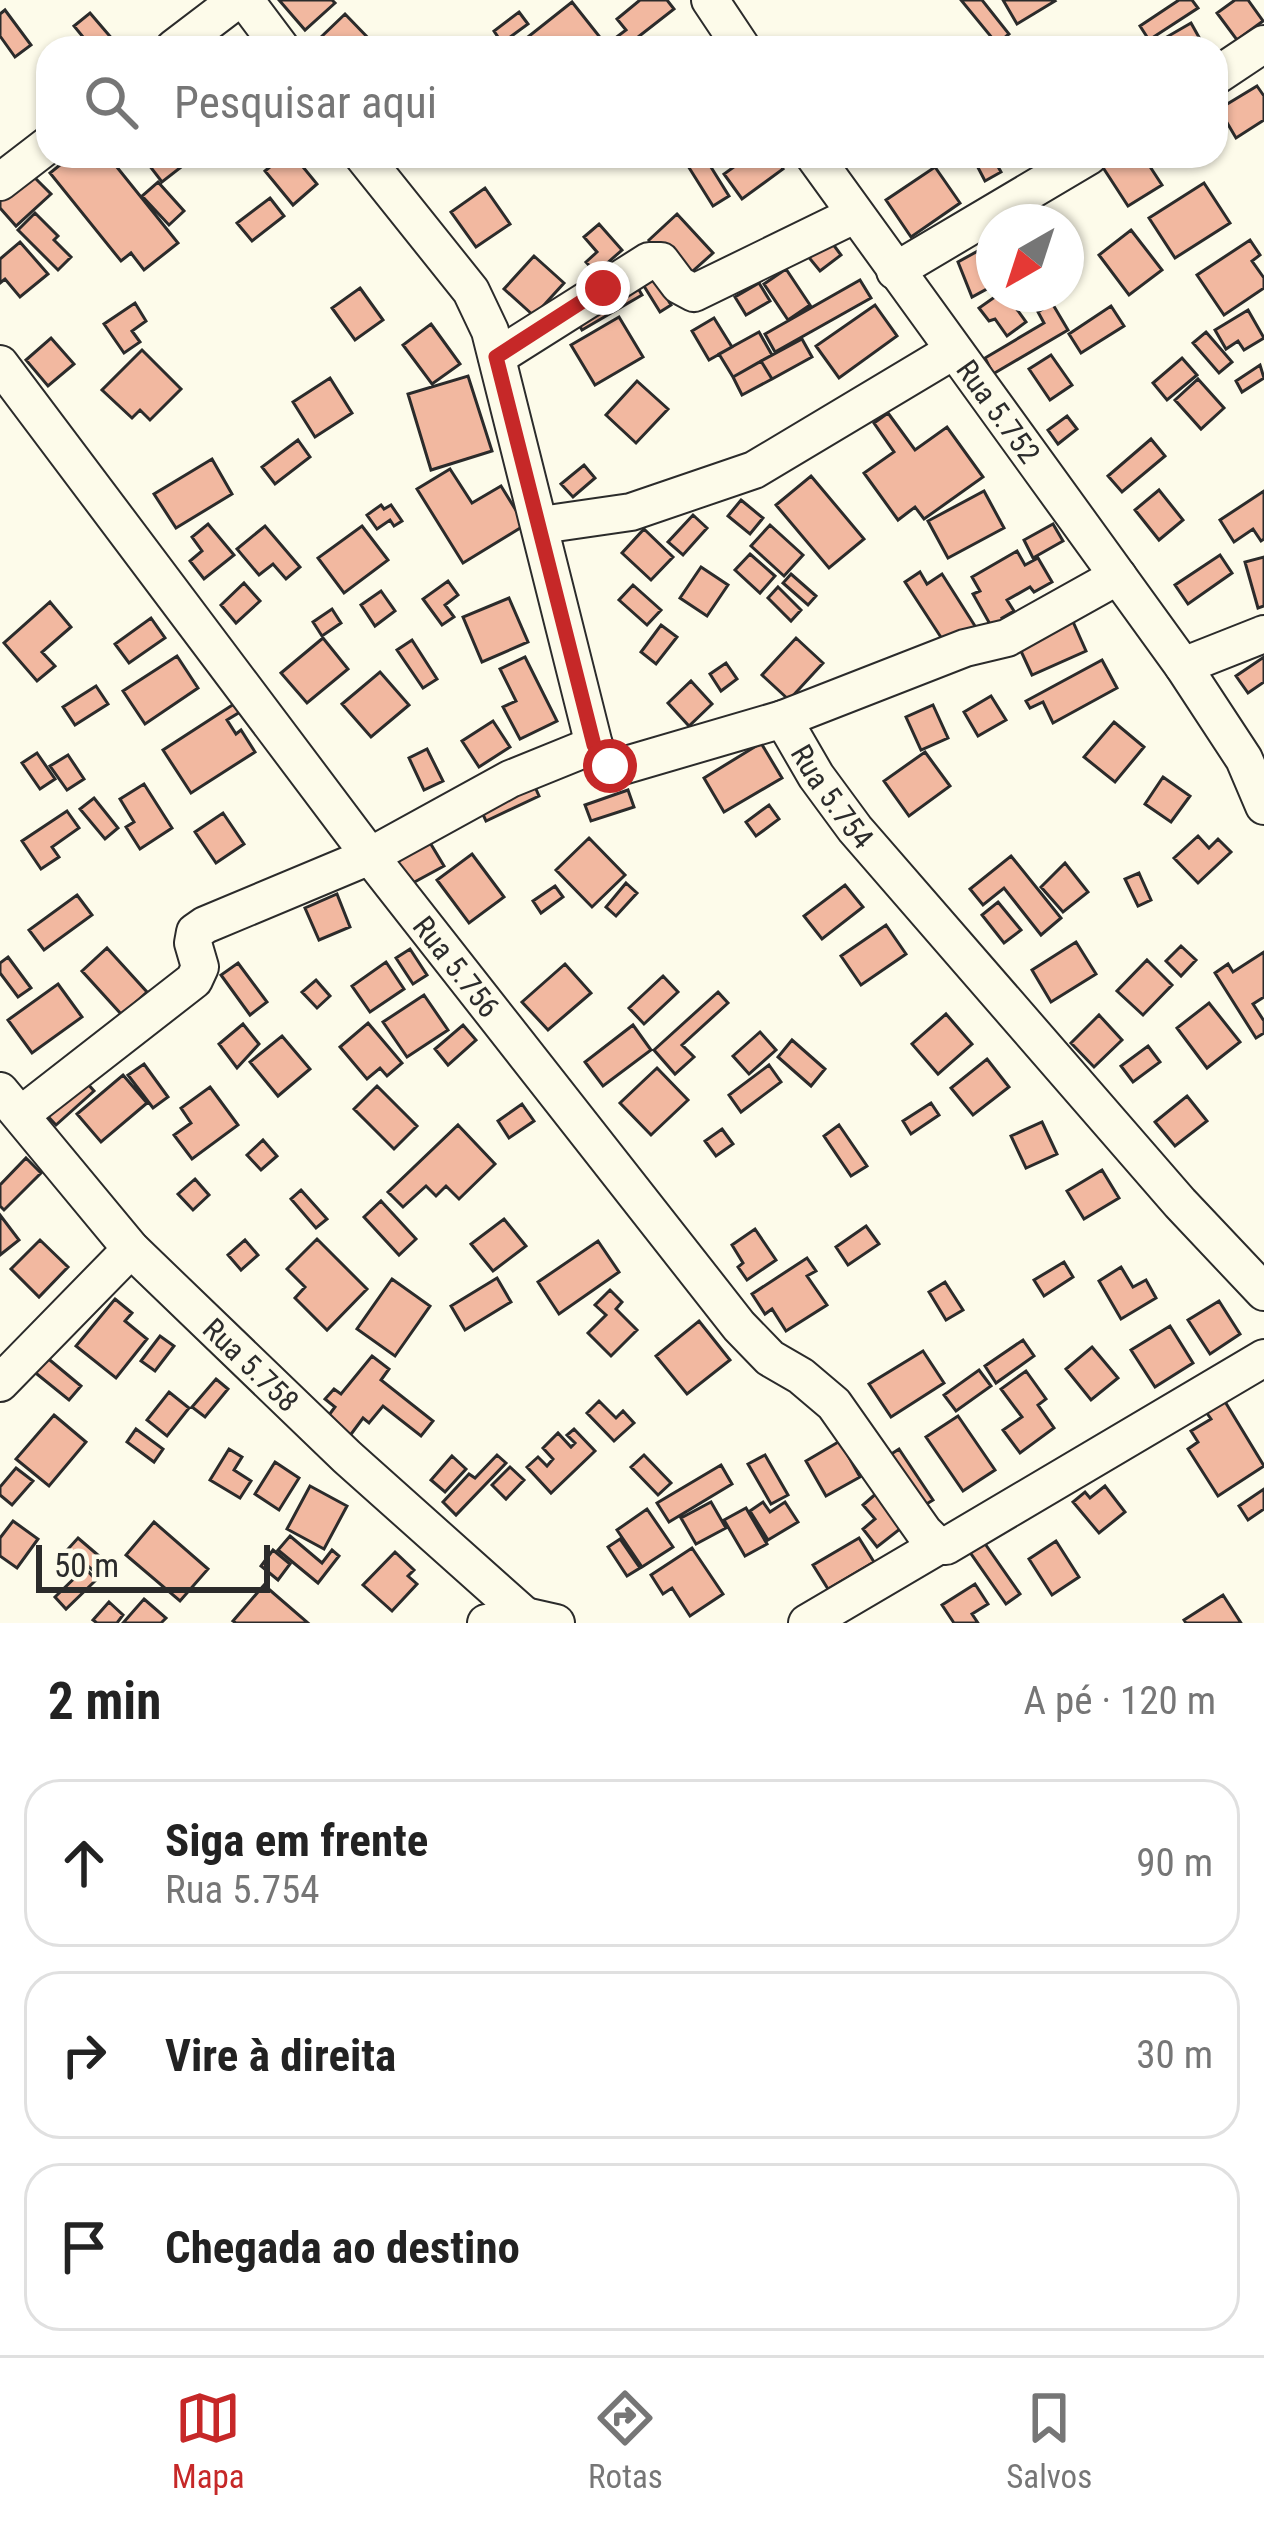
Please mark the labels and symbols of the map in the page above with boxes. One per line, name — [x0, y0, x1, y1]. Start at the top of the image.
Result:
north arrow — [976, 204, 1084, 312]
route end — [576, 261, 630, 315]
street label: Rua 5.752 — [950, 353, 1048, 470]
street label: Rua 5.754 — [784, 738, 881, 855]
route start — [583, 739, 637, 793]
street label: Rua 5.756 — [406, 909, 507, 1024]
street label: Rua 5.758 — [196, 1311, 306, 1419]
scale bar — [36, 1539, 270, 1592]

